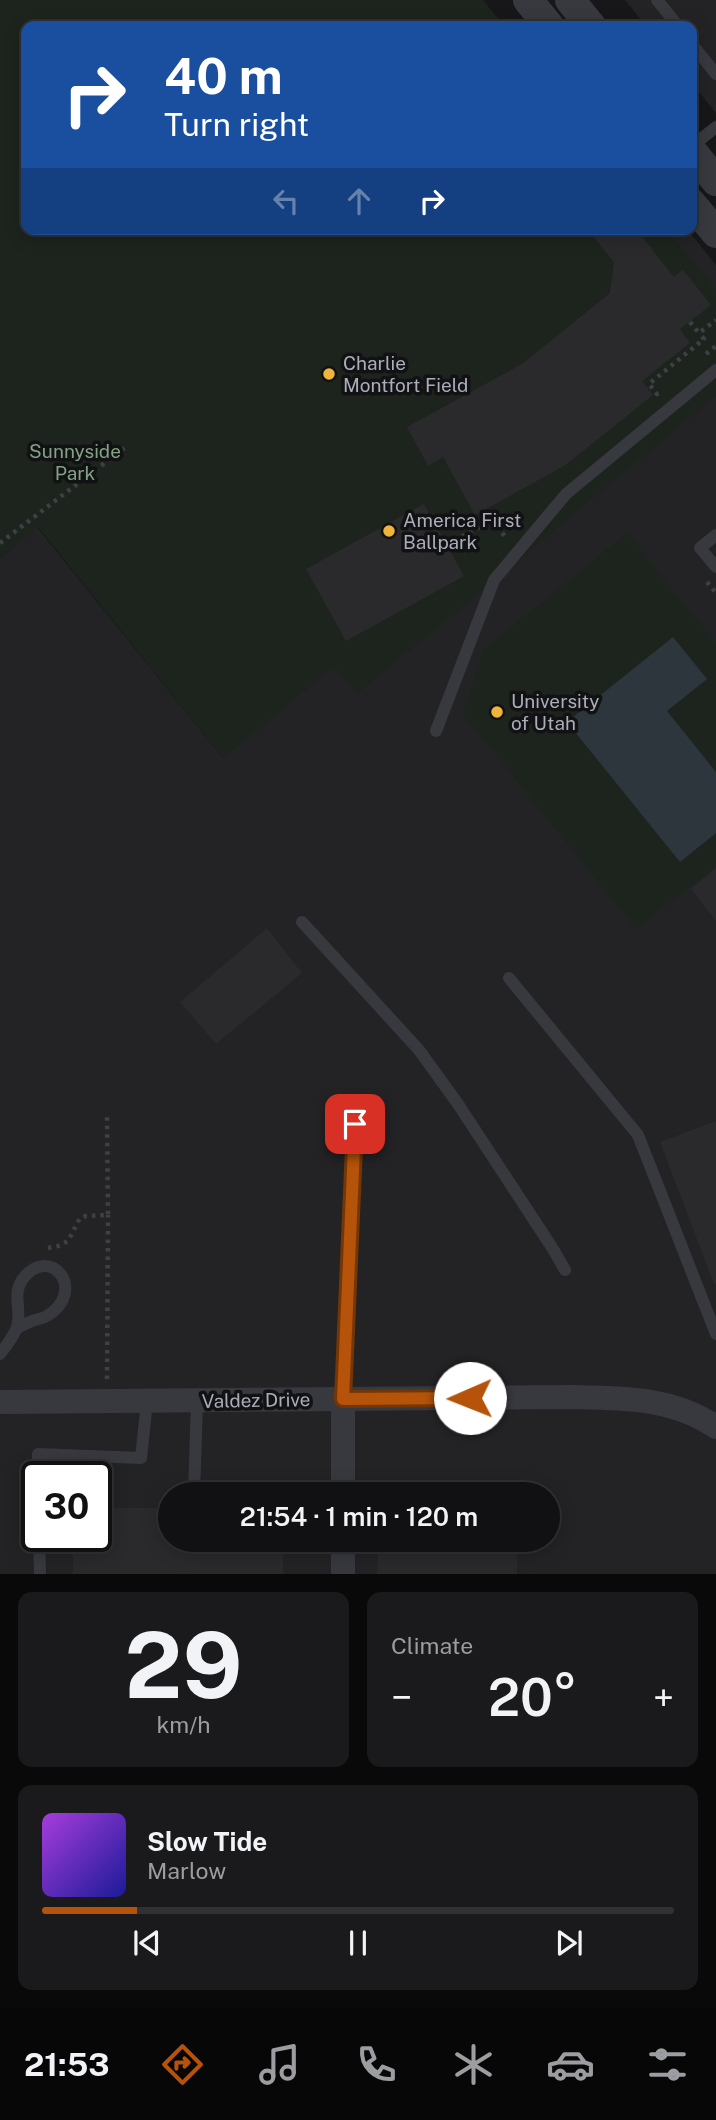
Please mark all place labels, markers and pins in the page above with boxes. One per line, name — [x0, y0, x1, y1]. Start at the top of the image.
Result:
place label: Charlie Montfort Field — [343, 352, 468, 396]
marker: Charlie Montfort Field — [321, 366, 337, 382]
place label: America First Ballpark — [403, 509, 521, 553]
marker: America First Ballpark — [381, 523, 397, 539]
place label: University of Utah — [511, 690, 599, 734]
marker: University of Utah — [489, 704, 505, 720]
pin — [325, 1094, 385, 1154]

